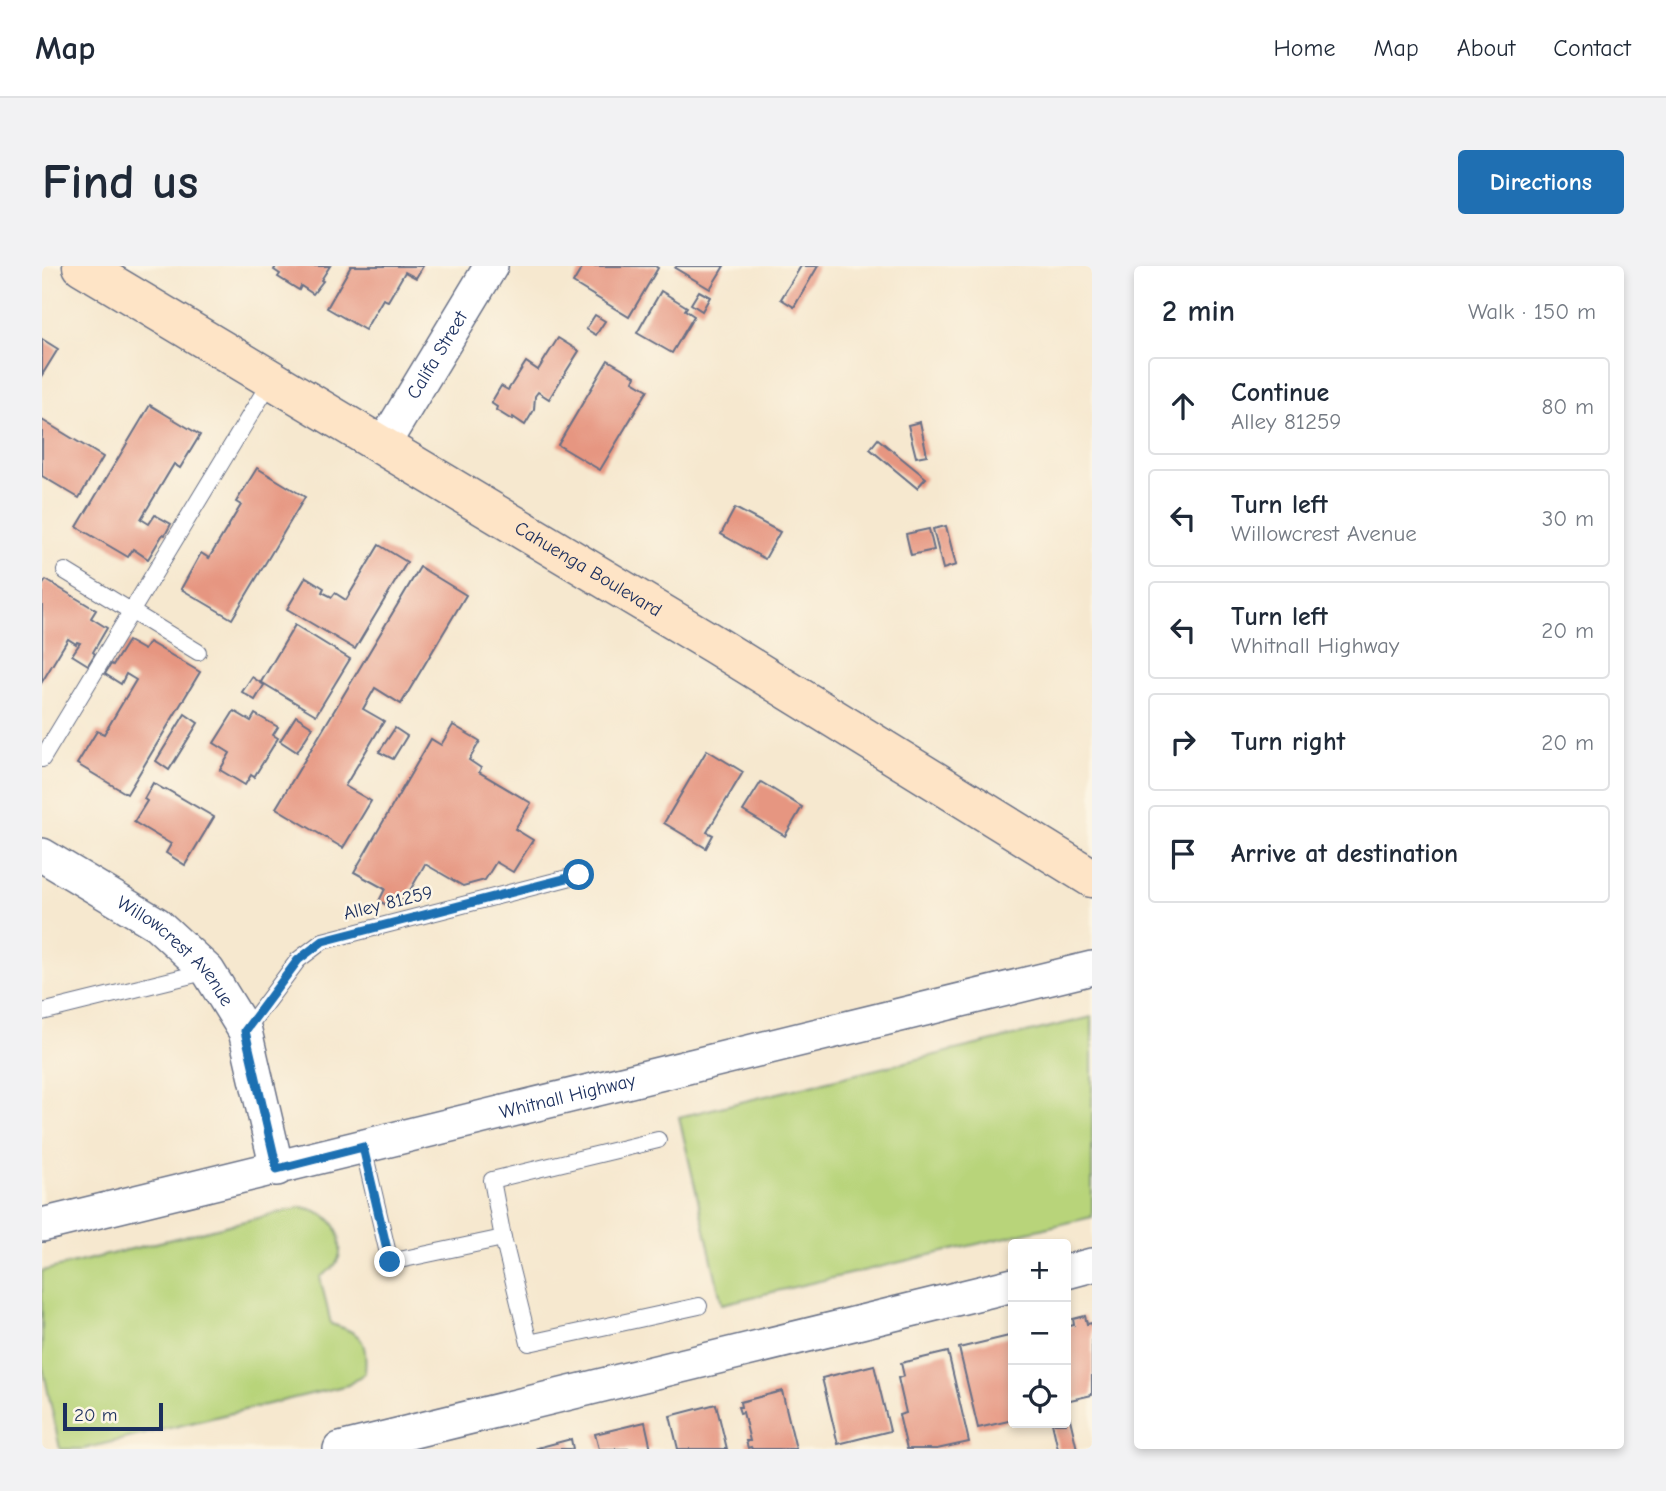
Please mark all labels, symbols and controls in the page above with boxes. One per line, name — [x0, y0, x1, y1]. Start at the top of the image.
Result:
text: Map — [35, 29, 96, 67]
text: Home — [1274, 34, 1335, 62]
text: Map — [1373, 34, 1419, 62]
text: About — [1457, 34, 1515, 62]
text: Contact — [1553, 34, 1631, 62]
button: Directions — [1458, 150, 1624, 214]
text: Find us — [42, 154, 198, 210]
text: 2 min — [1162, 294, 1235, 329]
text: Walk · 150 m — [1468, 298, 1596, 325]
street label: Califa Street — [402, 307, 472, 403]
text: Continue — [1231, 378, 1329, 408]
icon: ahead — [1164, 387, 1202, 425]
text: 80 m — [1541, 393, 1594, 420]
text: Alley 81259 — [1231, 408, 1342, 435]
text: Turn left — [1231, 490, 1328, 520]
icon: left — [1164, 499, 1202, 537]
text: 30 m — [1542, 505, 1594, 532]
street label: Cahuenga Boulevard — [511, 517, 666, 622]
text: Willowcrest Avenue — [1231, 520, 1417, 547]
text: Turn left — [1231, 602, 1328, 632]
icon: left — [1164, 611, 1202, 649]
text: 20 m — [1541, 617, 1594, 644]
text: Whitnall Highway — [1231, 632, 1399, 659]
icon: right — [1164, 723, 1202, 761]
text: Turn right — [1231, 727, 1345, 757]
text: 20 m — [1541, 729, 1594, 756]
icon: arrive — [1164, 835, 1202, 873]
text: Arrive at destination — [1231, 839, 1458, 869]
route start — [563, 859, 594, 890]
street label: Alley 81259 — [341, 881, 435, 925]
street label: Willowcrest Avenue — [113, 891, 238, 1010]
street label: Whitnall Highway — [497, 1069, 638, 1124]
map controls — [1008, 1239, 1071, 1428]
button: + — [1008, 1239, 1071, 1302]
route end — [374, 1246, 405, 1277]
button: − — [1008, 1302, 1071, 1365]
button: locate — [1008, 1365, 1071, 1428]
scale bar — [63, 1400, 163, 1432]
text: 20 m — [74, 1404, 118, 1426]

